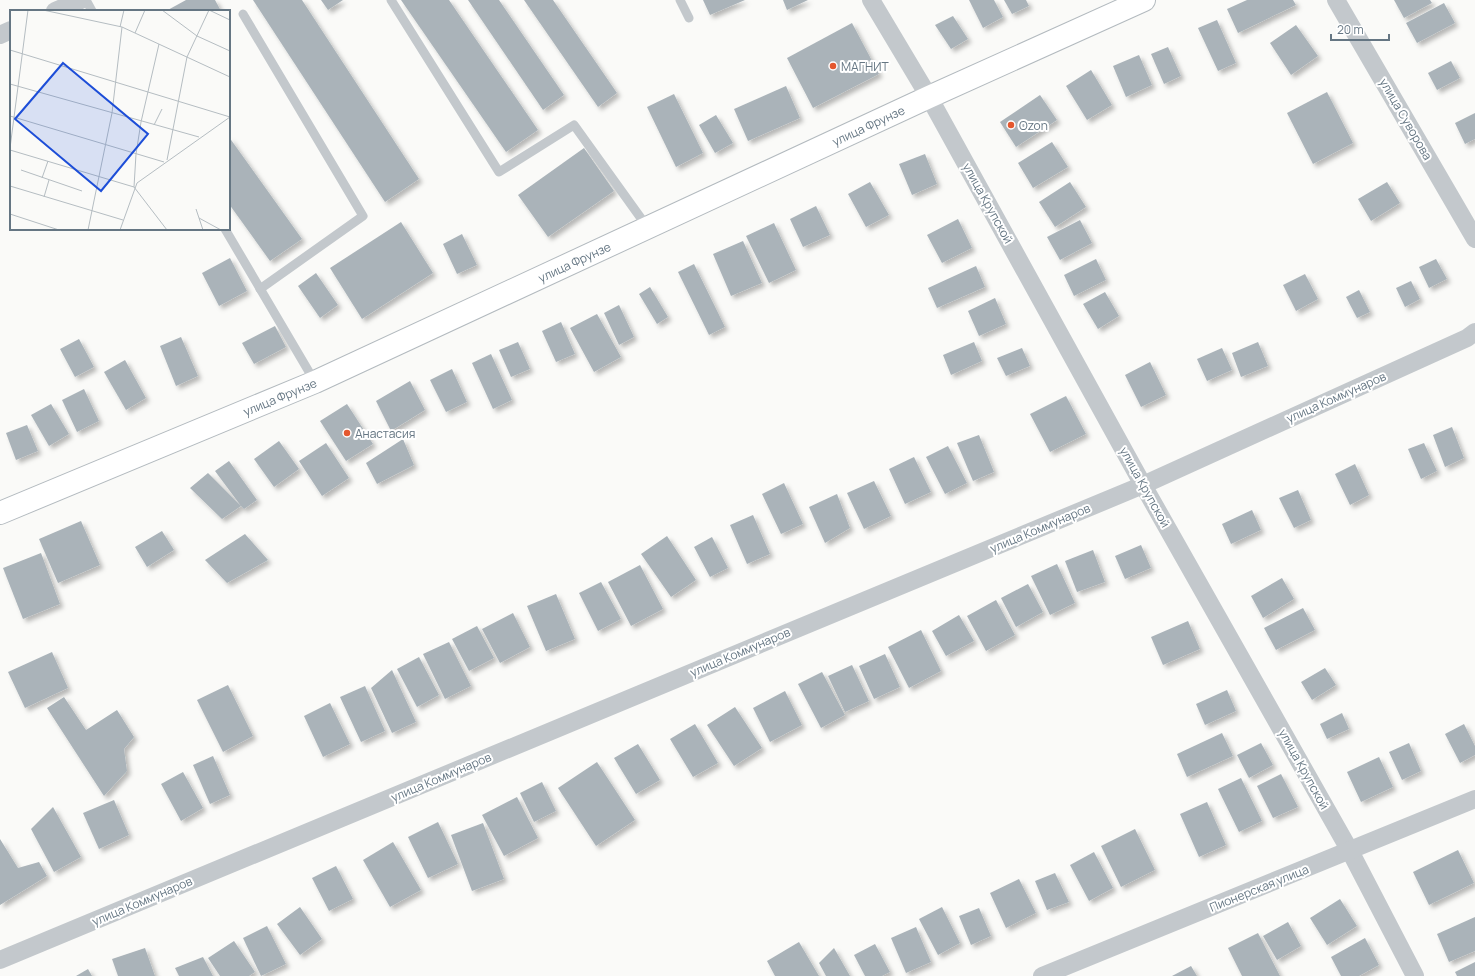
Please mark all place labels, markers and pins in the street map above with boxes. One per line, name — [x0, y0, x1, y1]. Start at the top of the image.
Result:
place label: МАГНИТ — [841, 58, 889, 75]
marker: МАГНИТ — [828, 61, 838, 71]
place label: Ozon — [1019, 117, 1048, 134]
marker: Ozon — [1006, 120, 1016, 130]
place label: Анастасия — [355, 425, 415, 442]
marker: Анастасия — [342, 428, 352, 438]

